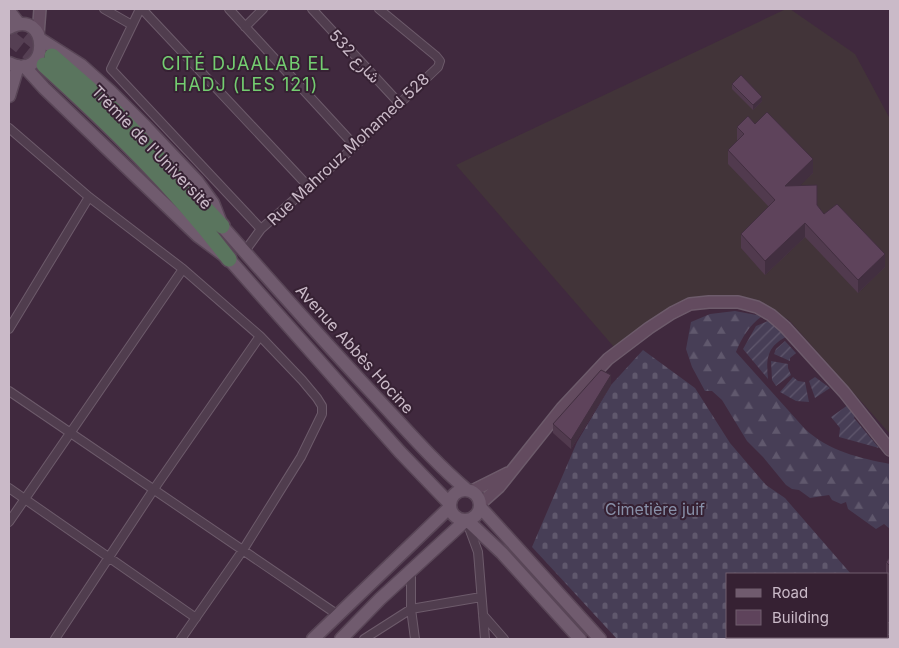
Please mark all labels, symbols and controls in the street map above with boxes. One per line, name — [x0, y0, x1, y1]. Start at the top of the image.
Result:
street label: 532 شارع — [324, 25, 385, 88]
district label: CITÉ DJAALAB EL HADJ (LES 121) — [162, 52, 330, 95]
street label: Rue Mahrouz Mohamed 528 — [263, 69, 433, 229]
street label: Trémie de l'Université — [88, 81, 216, 213]
street label: Avenue Abbès Hocine — [292, 280, 418, 418]
park label: Cimetière juif — [605, 499, 705, 519]
legend — [726, 573, 889, 638]
text: Road — [772, 583, 808, 602]
text: Building — [772, 608, 829, 627]

